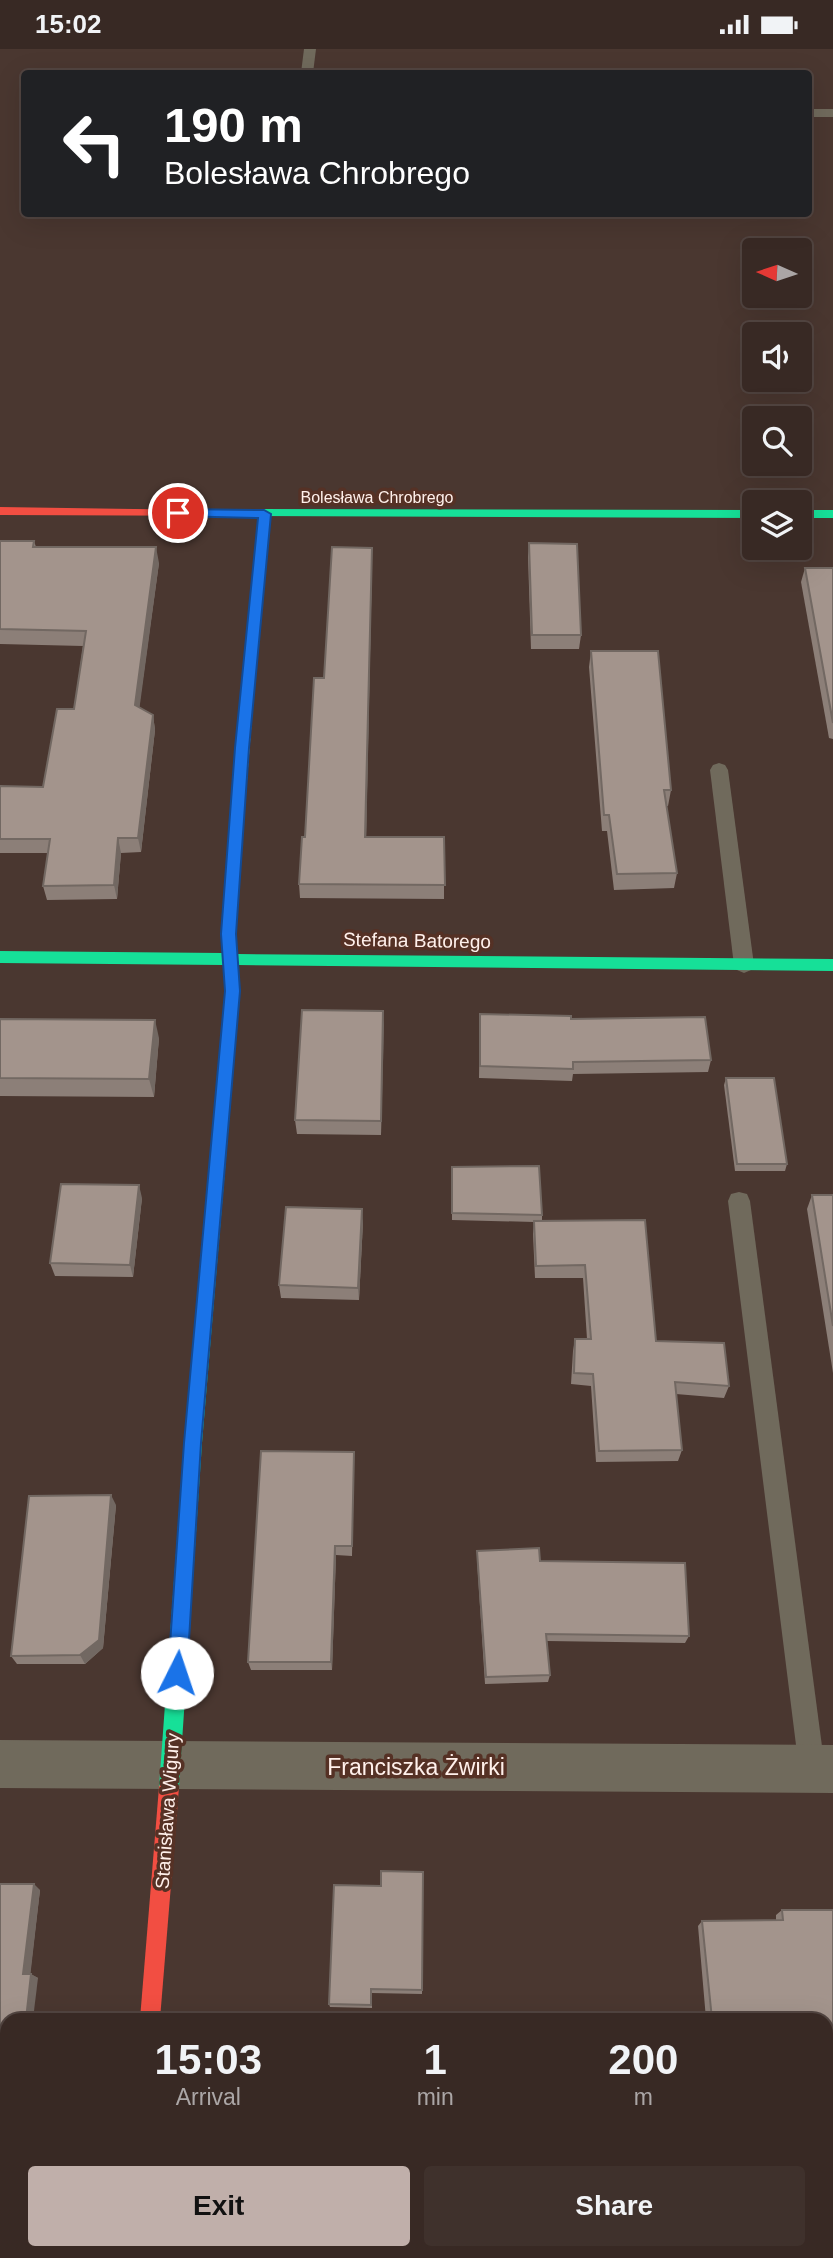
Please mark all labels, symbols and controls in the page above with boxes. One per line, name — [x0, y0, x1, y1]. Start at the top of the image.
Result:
text: 15:02 — [35, 9, 102, 39]
icon: left — [49, 98, 140, 189]
text: 190 m — [164, 98, 303, 152]
text: Bolesława Chrobrego — [164, 155, 470, 191]
north arrow — [742, 238, 812, 308]
map controls — [742, 238, 812, 560]
button: sound — [742, 322, 812, 392]
button: search — [742, 406, 812, 476]
pin — [148, 483, 208, 543]
street label: Bolesława Chrobrego — [301, 489, 454, 506]
button: layers — [742, 490, 812, 560]
icon: arrive — [159, 494, 197, 532]
street label: Stefana Batorego — [343, 929, 491, 952]
position arrow — [140, 1636, 214, 1710]
street label: Stanisława Wigury — [152, 1732, 183, 1890]
street label: Franciszka Żwirki — [327, 1754, 505, 1780]
text: 15:03 — [155, 2036, 262, 2083]
text: 1 — [423, 2036, 447, 2083]
text: 200 — [608, 2036, 678, 2083]
text: Arrival — [176, 2084, 241, 2110]
text: min — [417, 2084, 454, 2110]
text: m — [634, 2084, 653, 2110]
button: Exit — [28, 2166, 410, 2246]
button: Share — [424, 2166, 805, 2246]

